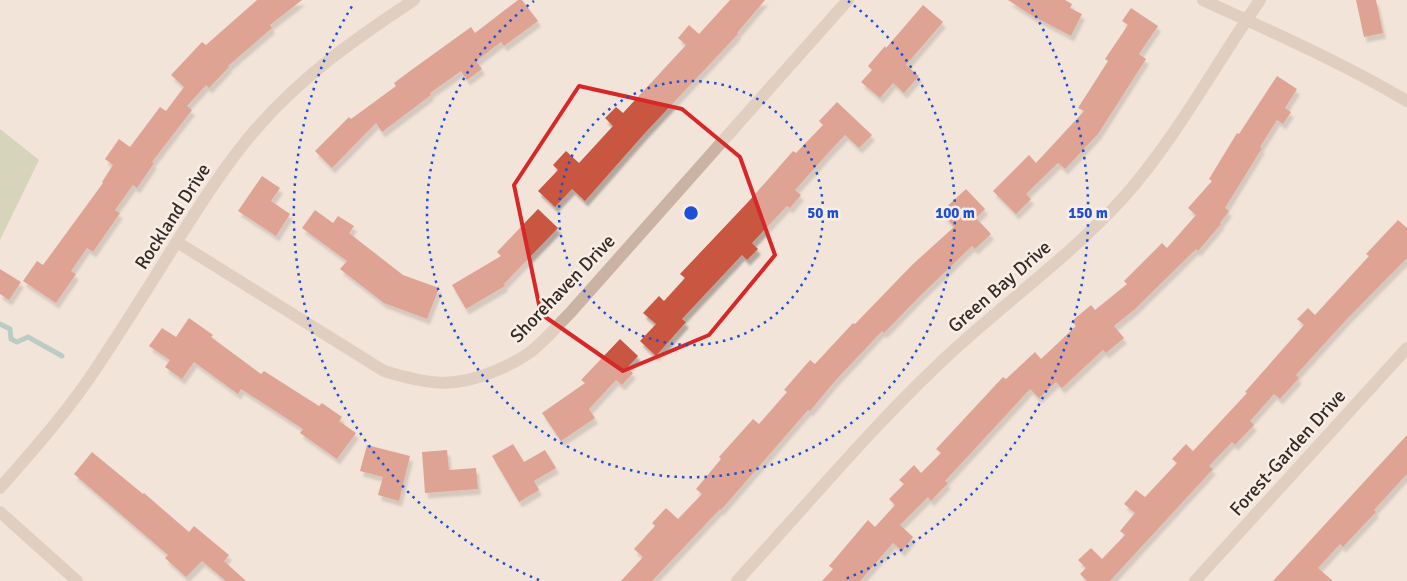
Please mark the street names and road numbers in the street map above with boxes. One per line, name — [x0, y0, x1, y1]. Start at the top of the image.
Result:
street label: Rockland Drive — [130, 159, 216, 274]
street label: Shorehaven Drive — [505, 229, 621, 348]
street label: Green Bay Drive — [943, 235, 1056, 338]
street label: Forest-Garden Drive — [1225, 384, 1351, 521]

